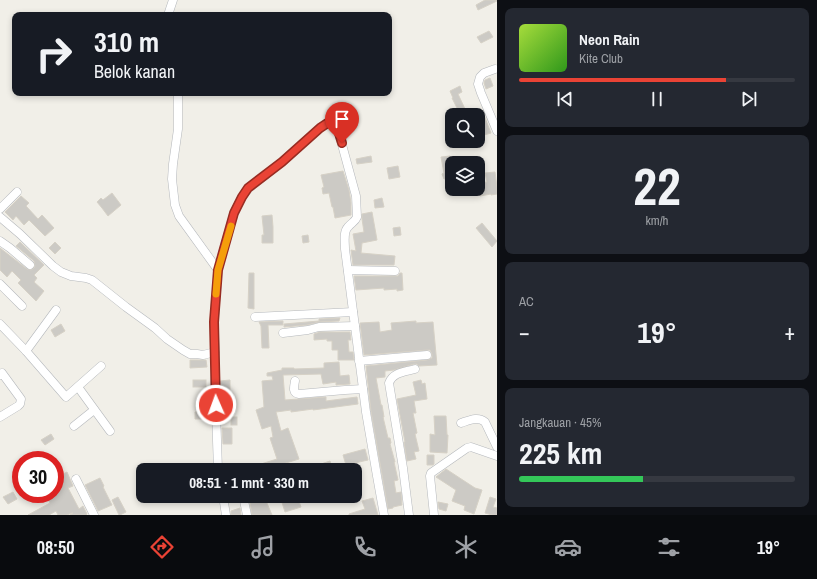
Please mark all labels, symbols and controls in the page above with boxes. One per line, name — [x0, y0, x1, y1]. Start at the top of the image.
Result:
text: 310 m — [94, 23, 159, 61]
icon: right — [28, 28, 80, 80]
text: Neon Rain — [579, 29, 640, 50]
text: Kite Club — [579, 50, 623, 67]
text: Belok kanan — [94, 59, 175, 84]
icon: previous — [554, 88, 576, 110]
icon: pause — [646, 88, 668, 110]
icon: next — [738, 88, 760, 110]
pin — [325, 102, 359, 143]
icon: arrive — [331, 108, 353, 130]
map controls — [445, 108, 485, 196]
button: search — [445, 108, 485, 148]
text: 22 — [633, 151, 681, 221]
button: layers — [445, 156, 485, 196]
text: km/h — [645, 212, 669, 229]
text: AC — [519, 293, 534, 310]
text: 19° — [637, 312, 677, 352]
text: − — [519, 317, 530, 347]
text: + — [784, 317, 795, 347]
position arrow — [195, 384, 237, 426]
text: Jangkauan · 45% — [519, 414, 601, 431]
text: 225 km — [519, 433, 602, 473]
speed limit sign: 30 — [12, 451, 64, 503]
text: 08:51 · 1 mnt · 330 m — [189, 472, 309, 493]
icon: directions — [148, 533, 176, 561]
icon: music — [249, 533, 277, 561]
icon: phone — [351, 533, 379, 561]
icon: climate — [452, 533, 480, 561]
icon: car — [554, 533, 582, 561]
icon: filters — [655, 533, 683, 561]
text: 08:50 — [37, 535, 74, 560]
text: 19° — [757, 535, 780, 560]

